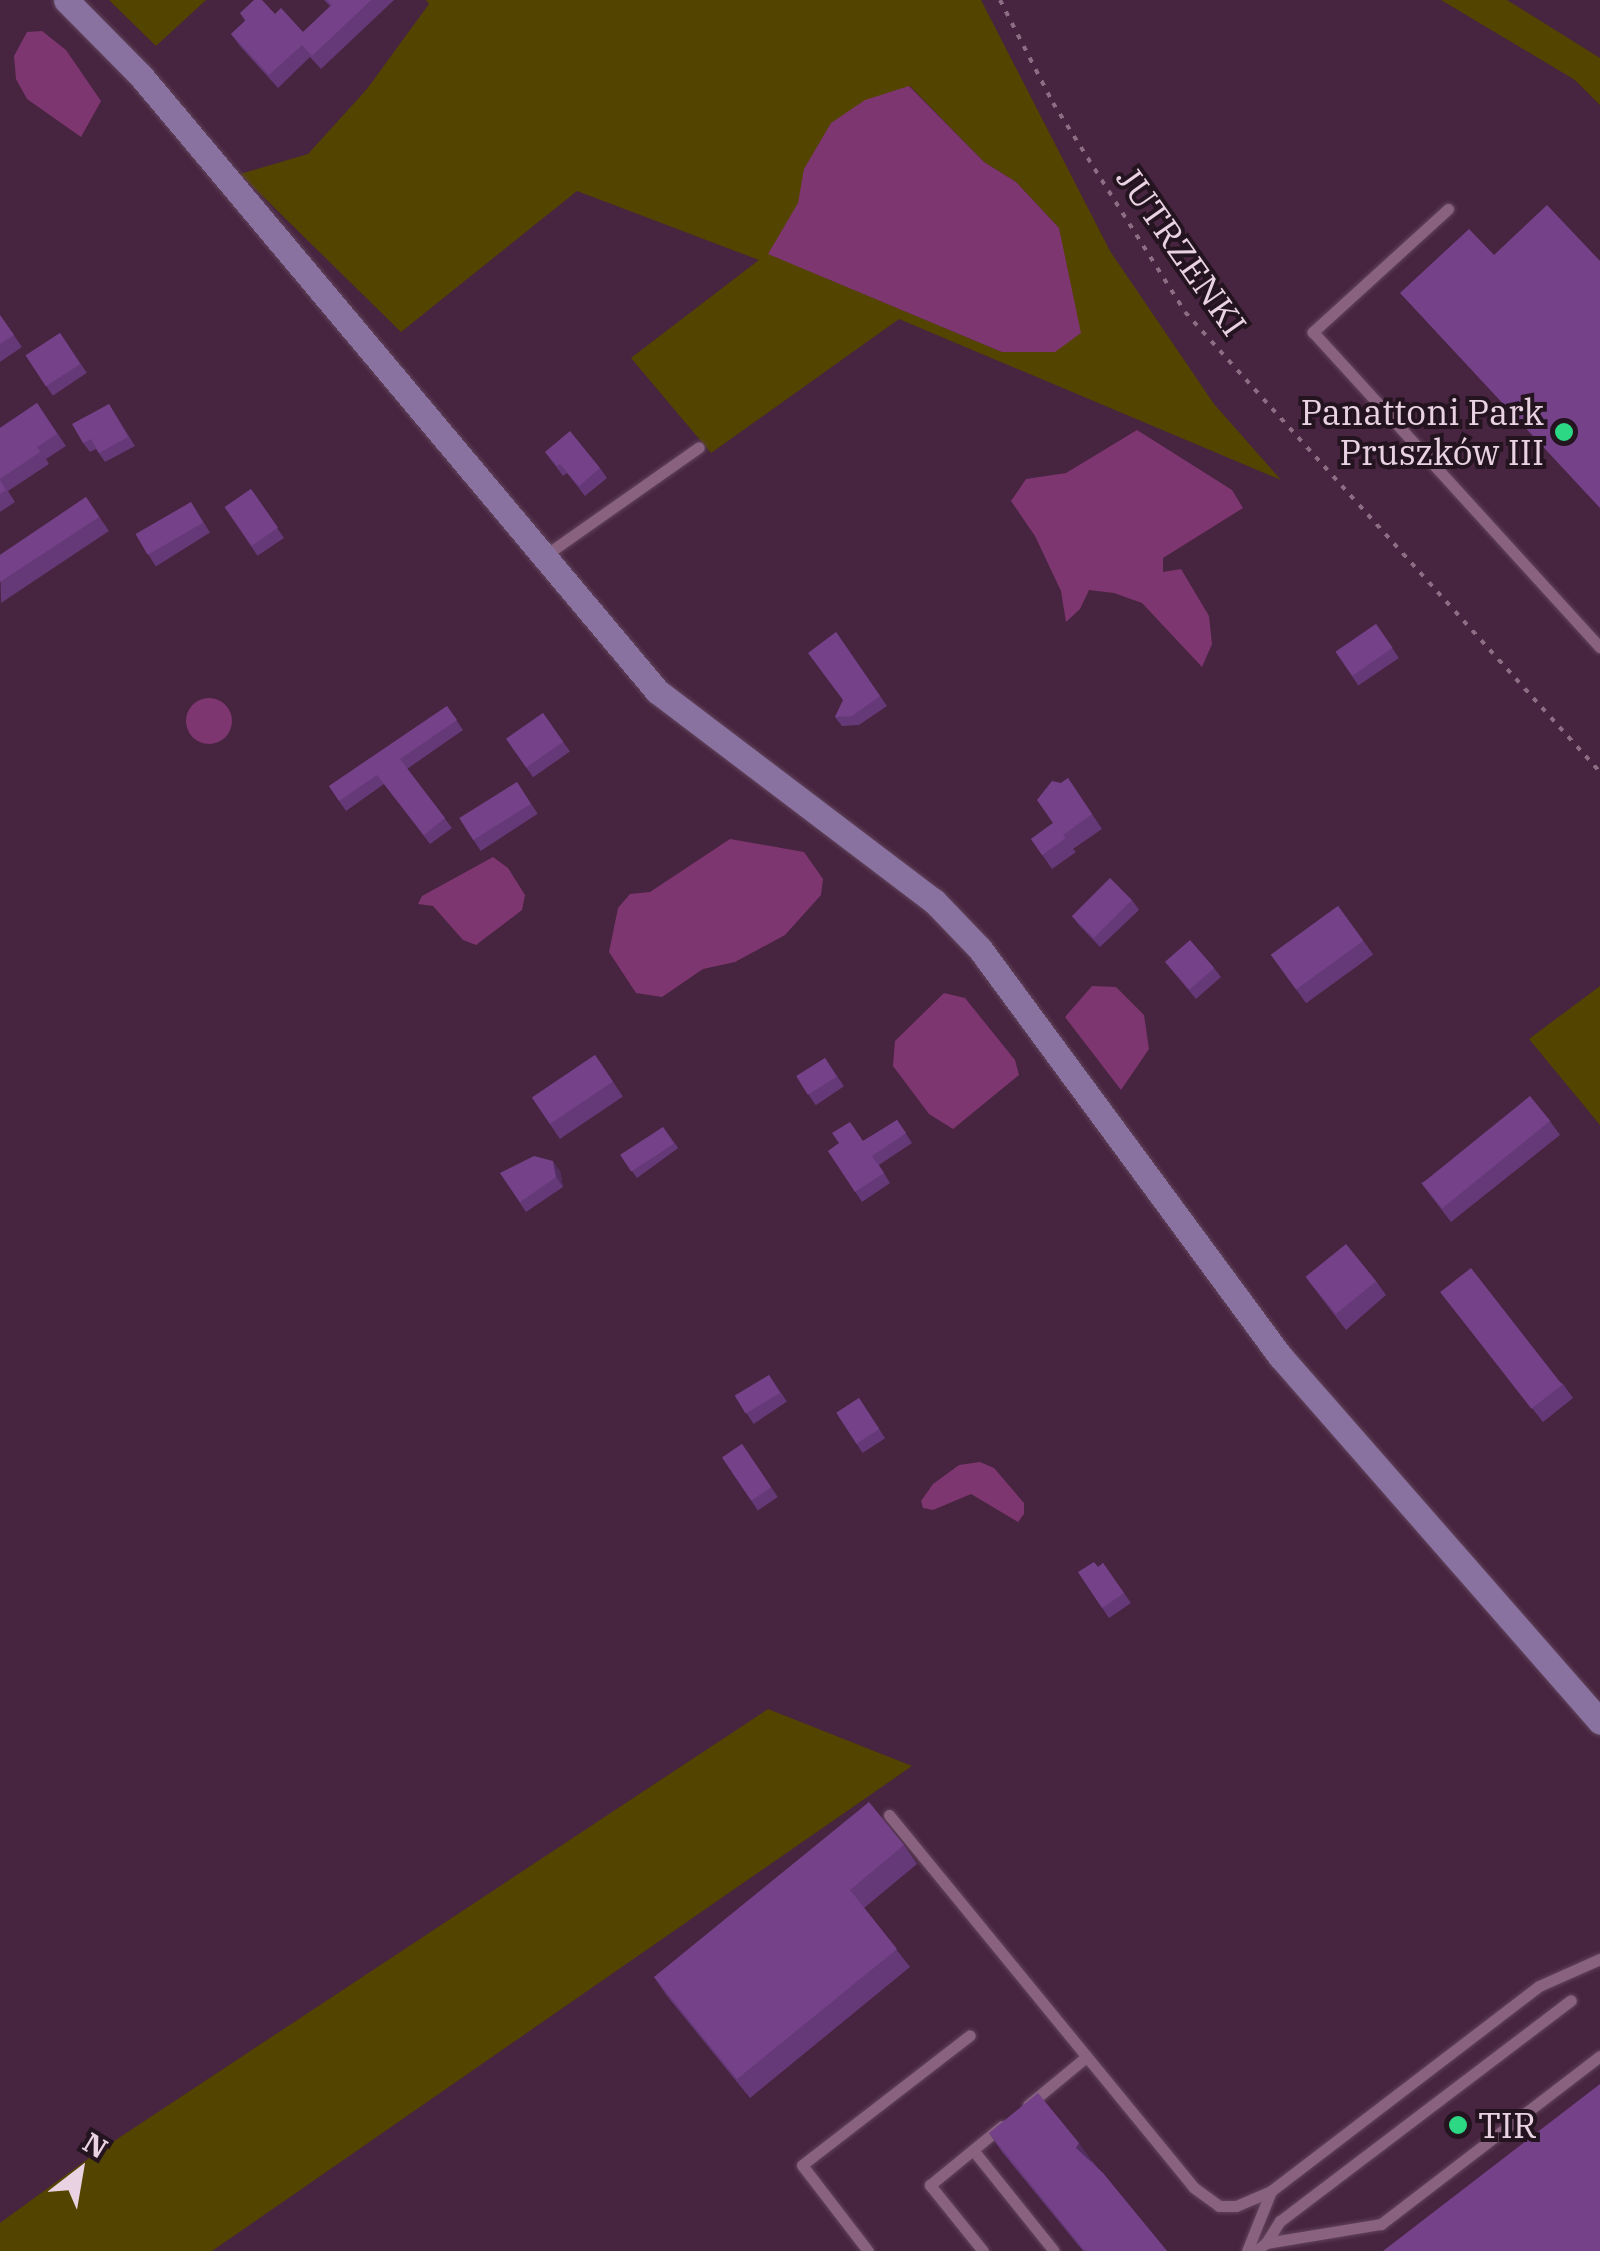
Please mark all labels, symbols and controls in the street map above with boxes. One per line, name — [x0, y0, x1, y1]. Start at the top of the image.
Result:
street label: JUTRZENKI — [1108, 158, 1256, 344]
place label: Panattoni Park Pruszków III — [1300, 391, 1544, 473]
marker: Panattoni Park Pruszków III — [1553, 421, 1575, 443]
place label: TIR — [1478, 2104, 1536, 2146]
marker: TIR — [1447, 2114, 1469, 2136]
north arrow — [30, 2121, 130, 2221]
text: N — [77, 2123, 115, 2166]

